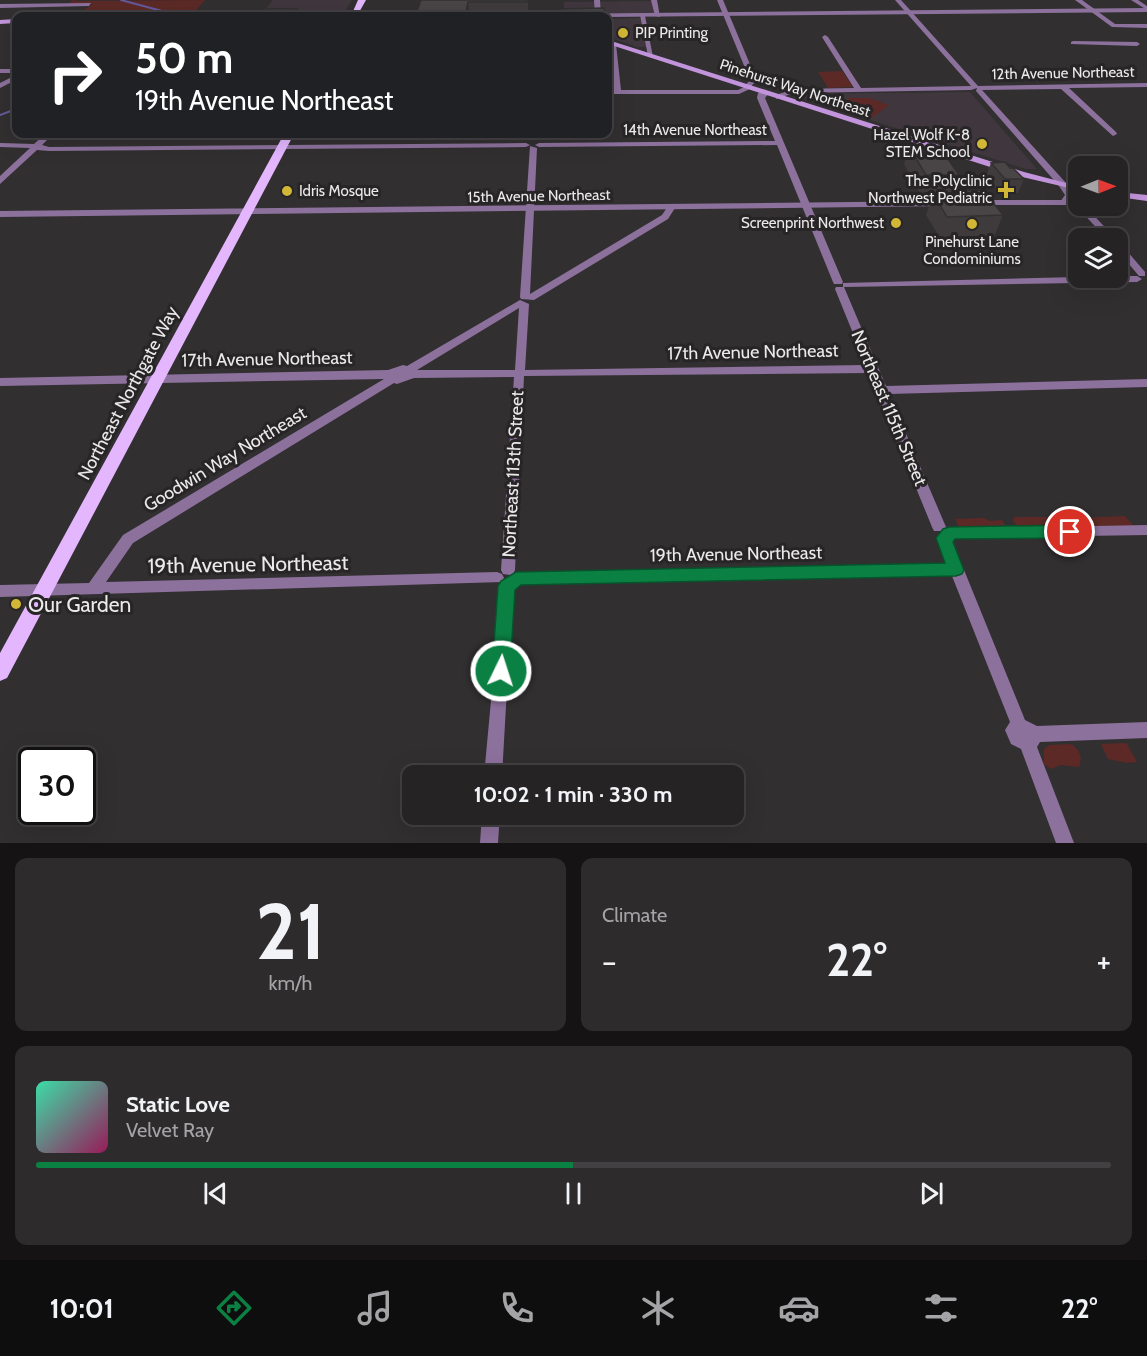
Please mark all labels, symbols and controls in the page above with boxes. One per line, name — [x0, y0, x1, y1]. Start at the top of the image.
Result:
place label: PIP Printing — [635, 24, 709, 42]
marker: PIP Printing — [616, 26, 630, 40]
text: 50 m — [135, 32, 233, 84]
icon: right — [36, 36, 114, 114]
street label: Pinehurst Way Northeast — [717, 55, 873, 121]
street label: 12th Avenue Northeast — [991, 63, 1135, 83]
text: 19th Avenue Northeast — [135, 84, 393, 117]
street label: 14th Avenue Northeast — [623, 121, 767, 139]
place label: Hazel Wolf K-8 STEM School — [873, 126, 970, 161]
marker: Hazel Wolf K-8 STEM School — [975, 137, 989, 151]
north arrow — [1068, 156, 1128, 216]
map controls — [1068, 156, 1128, 288]
place label: The Polyclinic Northwest Pediatric — [868, 172, 992, 207]
marker: The Polyclinic Northwest Pediatric — [997, 181, 1015, 199]
place label: Idris Mosque — [299, 182, 379, 200]
marker: Idris Mosque — [280, 184, 294, 198]
street label: 15th Avenue Northeast — [467, 186, 611, 206]
place label: Screenprint Northwest — [741, 214, 884, 232]
marker: Screenprint Northwest — [889, 216, 903, 230]
marker: Pinehurst Lane Condominiums — [965, 217, 979, 231]
button: layers — [1068, 228, 1128, 288]
place label: Pinehurst Lane Condominiums — [923, 233, 1021, 268]
street label: Northeast Northgate Way — [73, 302, 183, 484]
street label: Northeast 115th Street — [846, 327, 932, 489]
street label: 17th Avenue Northeast — [667, 340, 839, 364]
street label: 17th Avenue Northeast — [181, 347, 353, 371]
street label: Northeast 113th Street — [498, 390, 528, 558]
street label: Goodwin Way Northeast — [140, 402, 310, 516]
pin — [1044, 506, 1095, 557]
icon: arrive — [1053, 515, 1086, 548]
street label: 19th Avenue Northeast — [650, 541, 822, 567]
street label: 19th Avenue Northeast — [147, 550, 349, 578]
place label: Our Garden — [28, 592, 131, 617]
marker: Our Garden — [9, 597, 23, 611]
position arrow — [469, 639, 533, 703]
speed limit sign: 30 — [18, 747, 96, 825]
text: 10:02 · 1 min · 330 m — [474, 781, 672, 808]
text: 21 — [255, 884, 326, 979]
text: Climate — [602, 903, 667, 927]
text: 22° — [826, 933, 887, 987]
text: − — [602, 941, 617, 981]
text: + — [1096, 941, 1111, 981]
text: km/h — [269, 971, 312, 995]
text: Static Love — [126, 1091, 230, 1118]
text: Velvet Ray — [126, 1118, 214, 1142]
icon: previous — [199, 1177, 232, 1210]
icon: pause — [557, 1177, 590, 1210]
icon: next — [915, 1177, 948, 1210]
icon: directions — [213, 1287, 255, 1329]
icon: music — [354, 1287, 396, 1329]
icon: phone — [496, 1287, 538, 1329]
icon: climate — [637, 1287, 679, 1329]
icon: car — [778, 1287, 820, 1329]
icon: filters — [920, 1287, 962, 1329]
text: 10:01 — [50, 1292, 114, 1325]
text: 22° — [1061, 1292, 1097, 1325]

